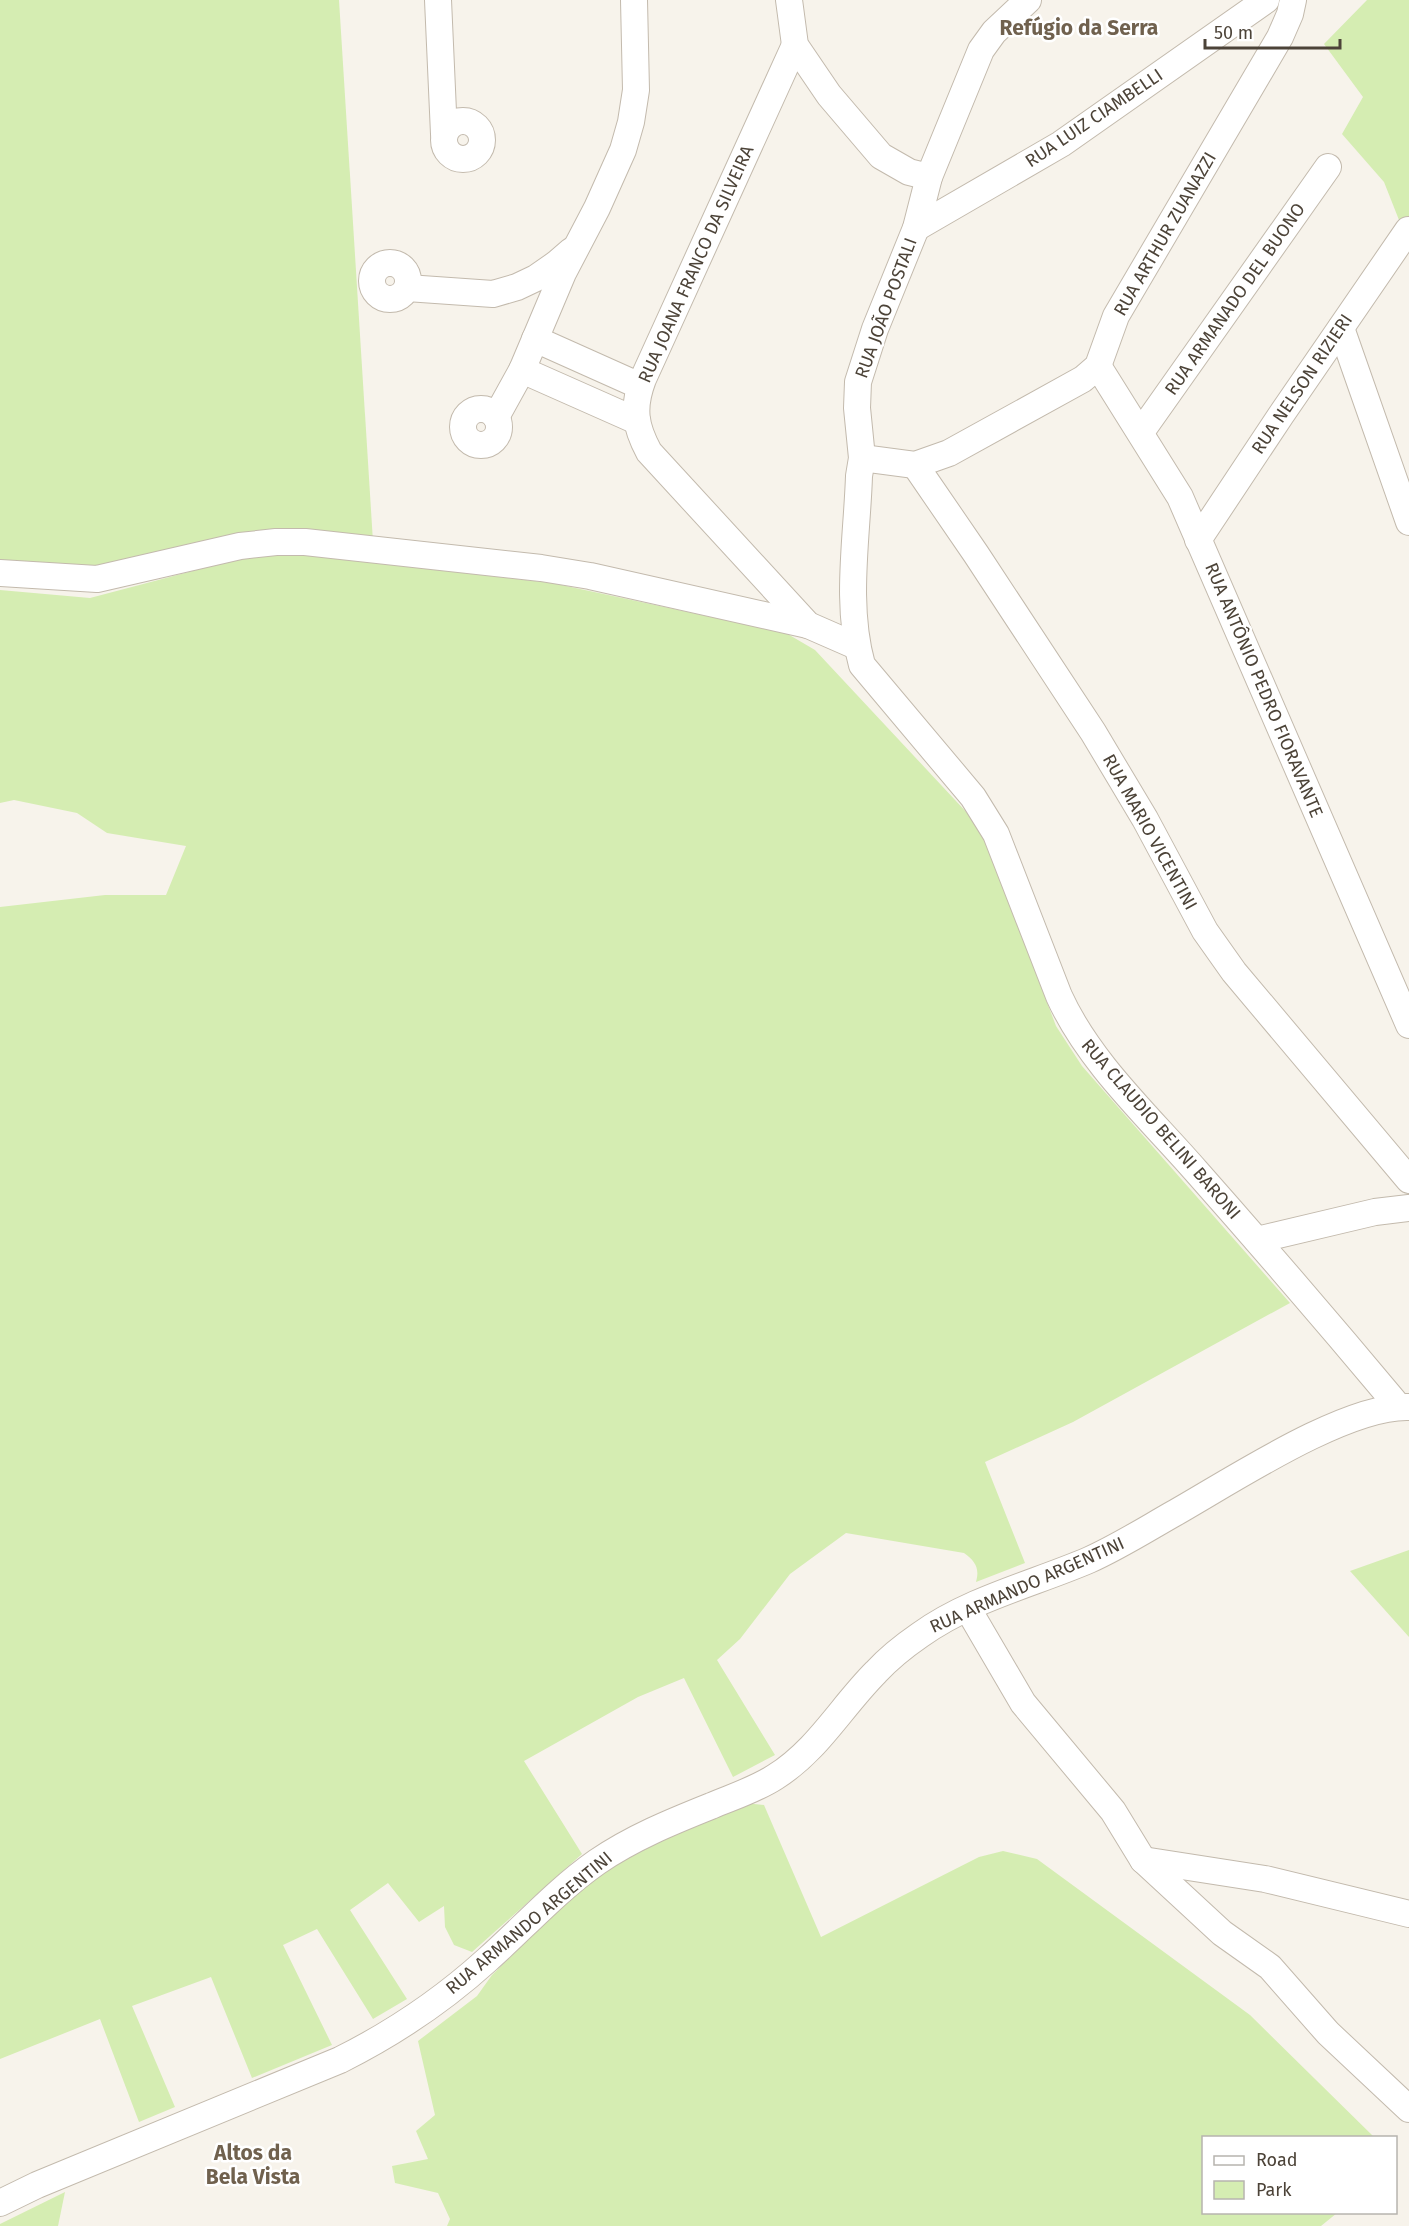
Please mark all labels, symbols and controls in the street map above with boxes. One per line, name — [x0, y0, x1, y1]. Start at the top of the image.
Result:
scale bar — [1205, 12, 1340, 50]
district label: Refúgio da Serra — [1000, 15, 1158, 41]
text: 50 m — [1214, 22, 1253, 44]
street label: RUA LUIZ CIAMBELLI — [1021, 64, 1167, 172]
street label: RUA JOANA FRANCO DA SILVEIRA — [634, 141, 759, 386]
street label: RUA ARTHUR ZUANAZZI — [1109, 148, 1221, 320]
street label: RUA ARMANADO DEL BUONO — [1160, 199, 1310, 399]
street label: RUA JOÃO POSTALI — [849, 234, 922, 381]
street label: RUA NELSON RIZIERI — [1247, 310, 1357, 458]
street label: RUA ANTÔNIO PEDRO FIORAVANTE — [1200, 559, 1328, 821]
street label: RUA MARIO VICENTINI — [1098, 750, 1202, 914]
street label: RUA CLAUDIO BELINI BARONI — [1077, 1034, 1245, 1224]
street label: RUA ARMANDO ARGENTINI — [926, 1532, 1128, 1638]
street label: RUA ARMANDO ARGENTINI — [441, 1847, 617, 1999]
legend — [1202, 2136, 1397, 2214]
district label: Altos da Bela Vista — [206, 2140, 300, 2190]
text: Road — [1256, 2149, 1298, 2171]
text: Park — [1256, 2179, 1292, 2201]

